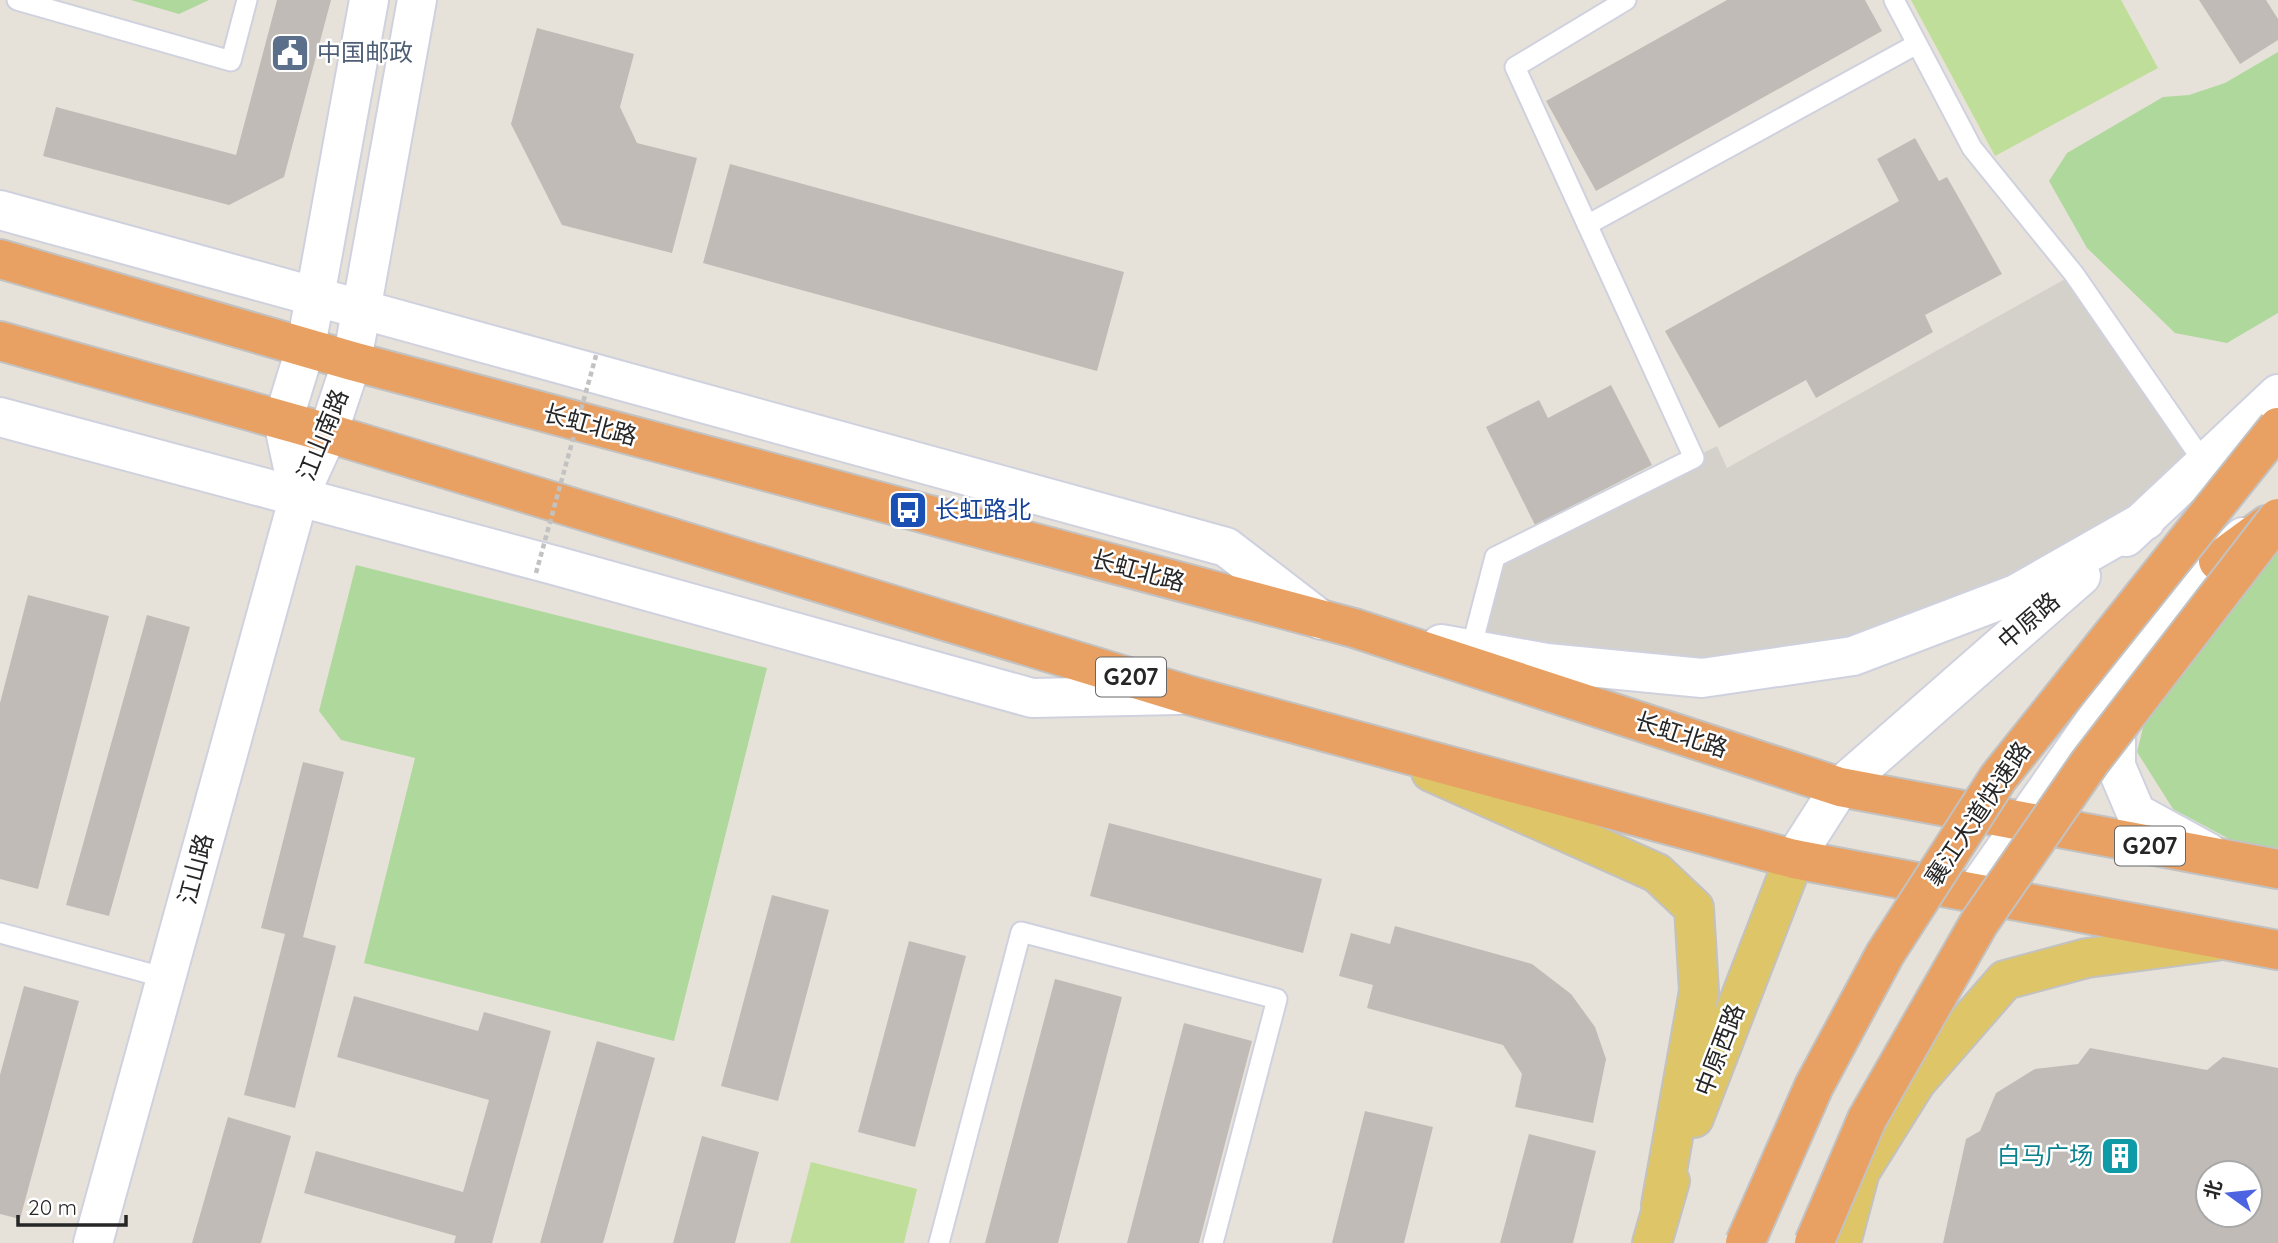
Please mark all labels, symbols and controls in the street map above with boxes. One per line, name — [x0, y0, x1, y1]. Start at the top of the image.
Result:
public building icon: 中国邮政 — [269, 32, 311, 74]
place label: 中国邮政 — [317, 37, 413, 67]
street label: 江山南路 — [290, 385, 354, 485]
street label: 长虹北路 — [540, 397, 641, 451]
bus stop icon: 长虹路北 — [887, 489, 929, 531]
place label: 长虹路北 — [935, 494, 1031, 524]
street label: 长虹北路 — [1088, 543, 1189, 597]
street label: 中原路 — [1991, 585, 2065, 655]
road number: G207 — [1096, 657, 1166, 696]
street label: 长虹北路 — [1631, 705, 1732, 763]
street label: 襄江大道快速路 — [1918, 735, 2037, 891]
road number: G207 — [2115, 826, 2185, 866]
street label: 江山路 — [171, 830, 219, 907]
street label: 中原西路 — [1688, 999, 1750, 1100]
building icon: 白马广场 — [2099, 1135, 2141, 1177]
place label: 白马广场 — [1997, 1140, 2093, 1170]
north arrow — [2194, 1159, 2264, 1229]
text: 北 — [2199, 1177, 2227, 1202]
scale bar — [18, 1184, 126, 1228]
text: 20 m — [28, 1194, 77, 1220]

